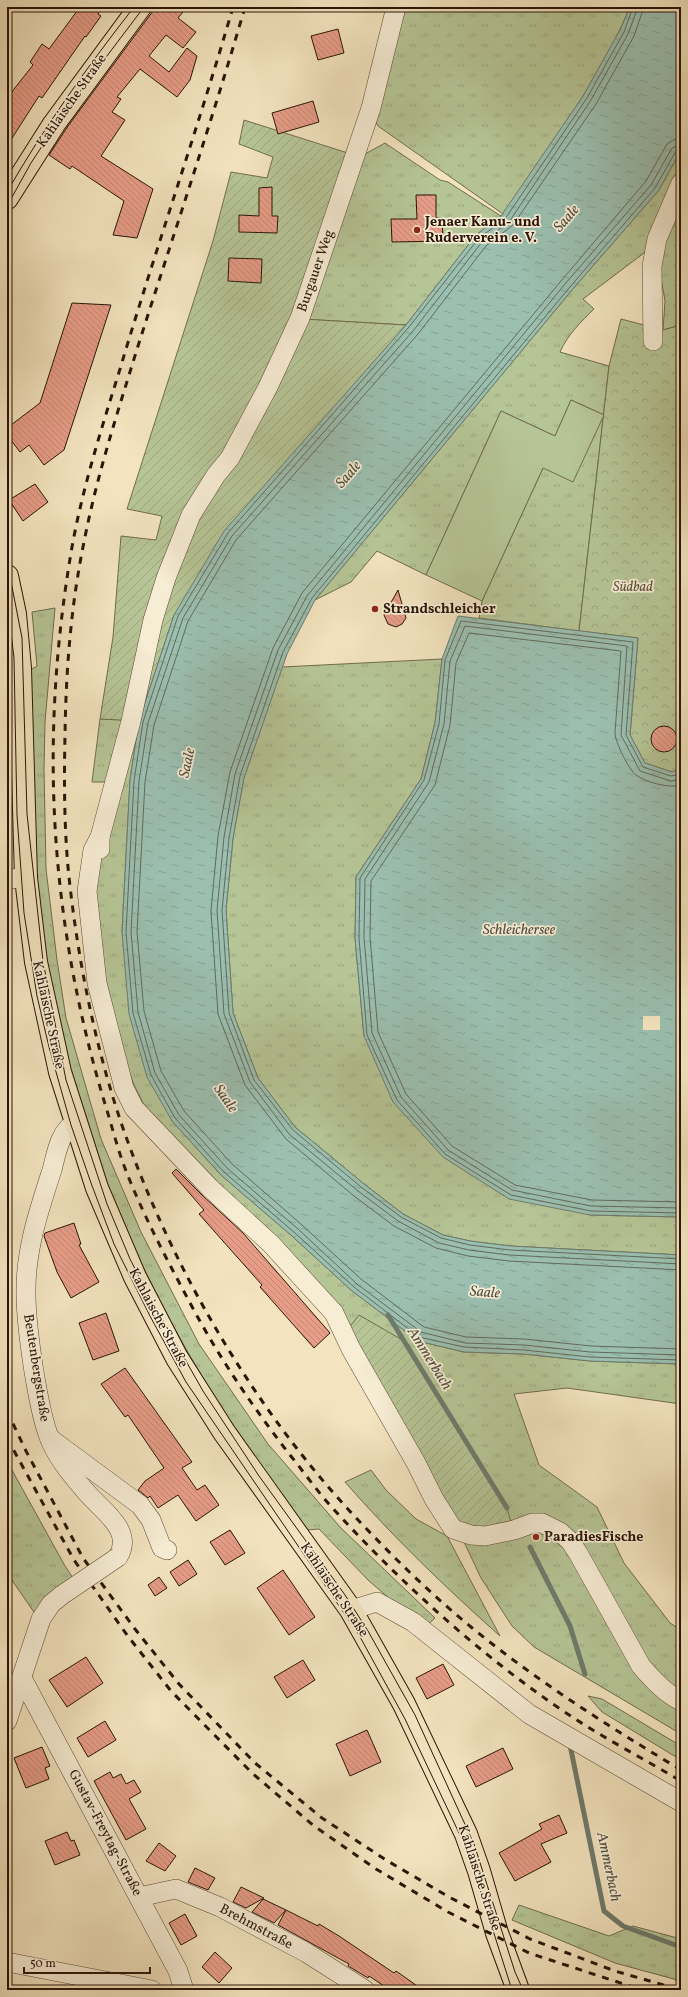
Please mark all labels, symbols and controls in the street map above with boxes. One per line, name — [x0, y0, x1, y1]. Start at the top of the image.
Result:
street label: Kahlaische Straße — [33, 50, 112, 152]
water label: Saale — [549, 200, 585, 237]
place label: Jenaer Kanu- und Ruderverein e. V. — [424, 213, 541, 248]
marker: Jenaer Kanu- und Ruderverein e. V. — [412, 225, 422, 235]
street label: Burgauer Weg — [293, 227, 339, 315]
water label: Saale — [331, 456, 367, 493]
park label: Südbad — [613, 578, 653, 597]
place label: Strandschleicher — [383, 600, 496, 619]
marker: Strandschleicher — [370, 604, 380, 614]
water label: Saale — [175, 745, 202, 780]
water label: Schleichersee — [483, 920, 556, 941]
street label: Kahlaische Straße — [27, 959, 69, 1071]
water label: Saale — [208, 1081, 243, 1118]
street label: Kahlaische Straße — [124, 1265, 192, 1371]
water label: Saale — [469, 1281, 502, 1305]
street label: Beutenbergstraße — [18, 1313, 54, 1424]
water label: Ammerbach — [401, 1323, 457, 1394]
place label: ParadiesFische — [544, 1528, 643, 1547]
marker: ParadiesFische — [531, 1532, 541, 1542]
street label: Kahlaische Straße — [295, 1539, 373, 1641]
street label: Gustav-Freytag-Straße — [64, 1766, 147, 1900]
street label: Kahlaische Straße — [453, 1823, 505, 1934]
water label: Ammerbach — [590, 1829, 626, 1904]
street label: Brehmstraße — [216, 1900, 296, 1955]
scale bar — [24, 1949, 150, 1975]
text: 50 m — [30, 1956, 56, 1972]

